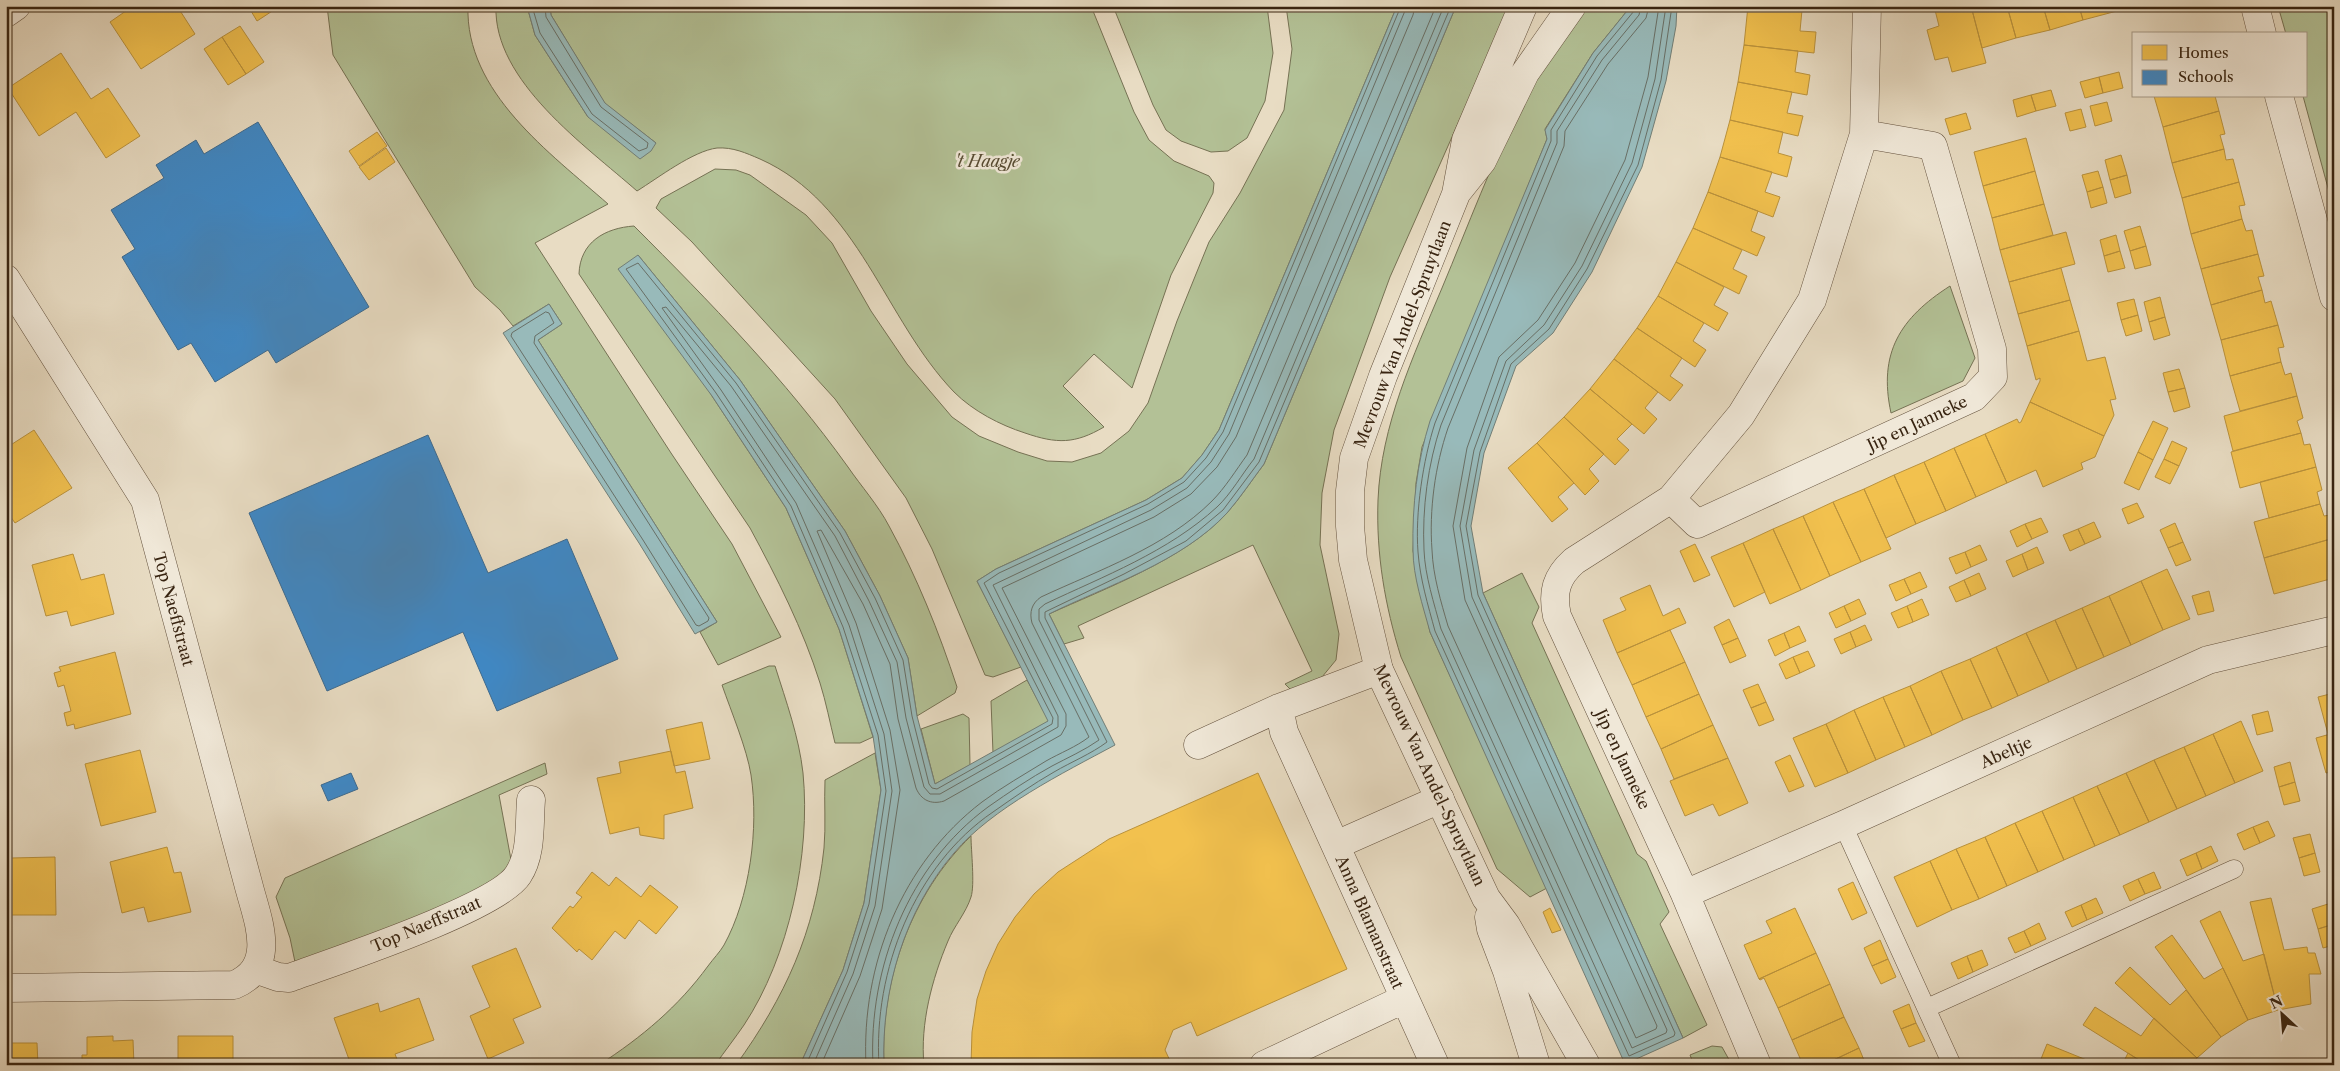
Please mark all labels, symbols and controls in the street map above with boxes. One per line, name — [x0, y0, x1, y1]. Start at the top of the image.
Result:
legend — [2132, 32, 2308, 98]
text: Homes — [2178, 43, 2229, 62]
text: Schools — [2178, 67, 2234, 86]
park label: 't Haagje — [954, 151, 1021, 171]
street label: Mevrouw Van Andel-Spruytlaan — [1349, 217, 1455, 451]
street label: Jip en Janneke — [1861, 391, 1970, 456]
street label: Top Naeffstraat — [149, 550, 199, 669]
street label: Mevrouw Van Andel-Spruytlaan — [1370, 661, 1490, 889]
street label: Jip en Janneke — [1590, 703, 1655, 812]
street label: Abeltje — [1976, 732, 2035, 773]
street label: Anna Blamanstraat — [1331, 851, 1409, 992]
street label: Top Naeffstraat — [368, 892, 484, 956]
north arrow — [2258, 988, 2308, 1038]
text: N — [2267, 992, 2286, 1013]

